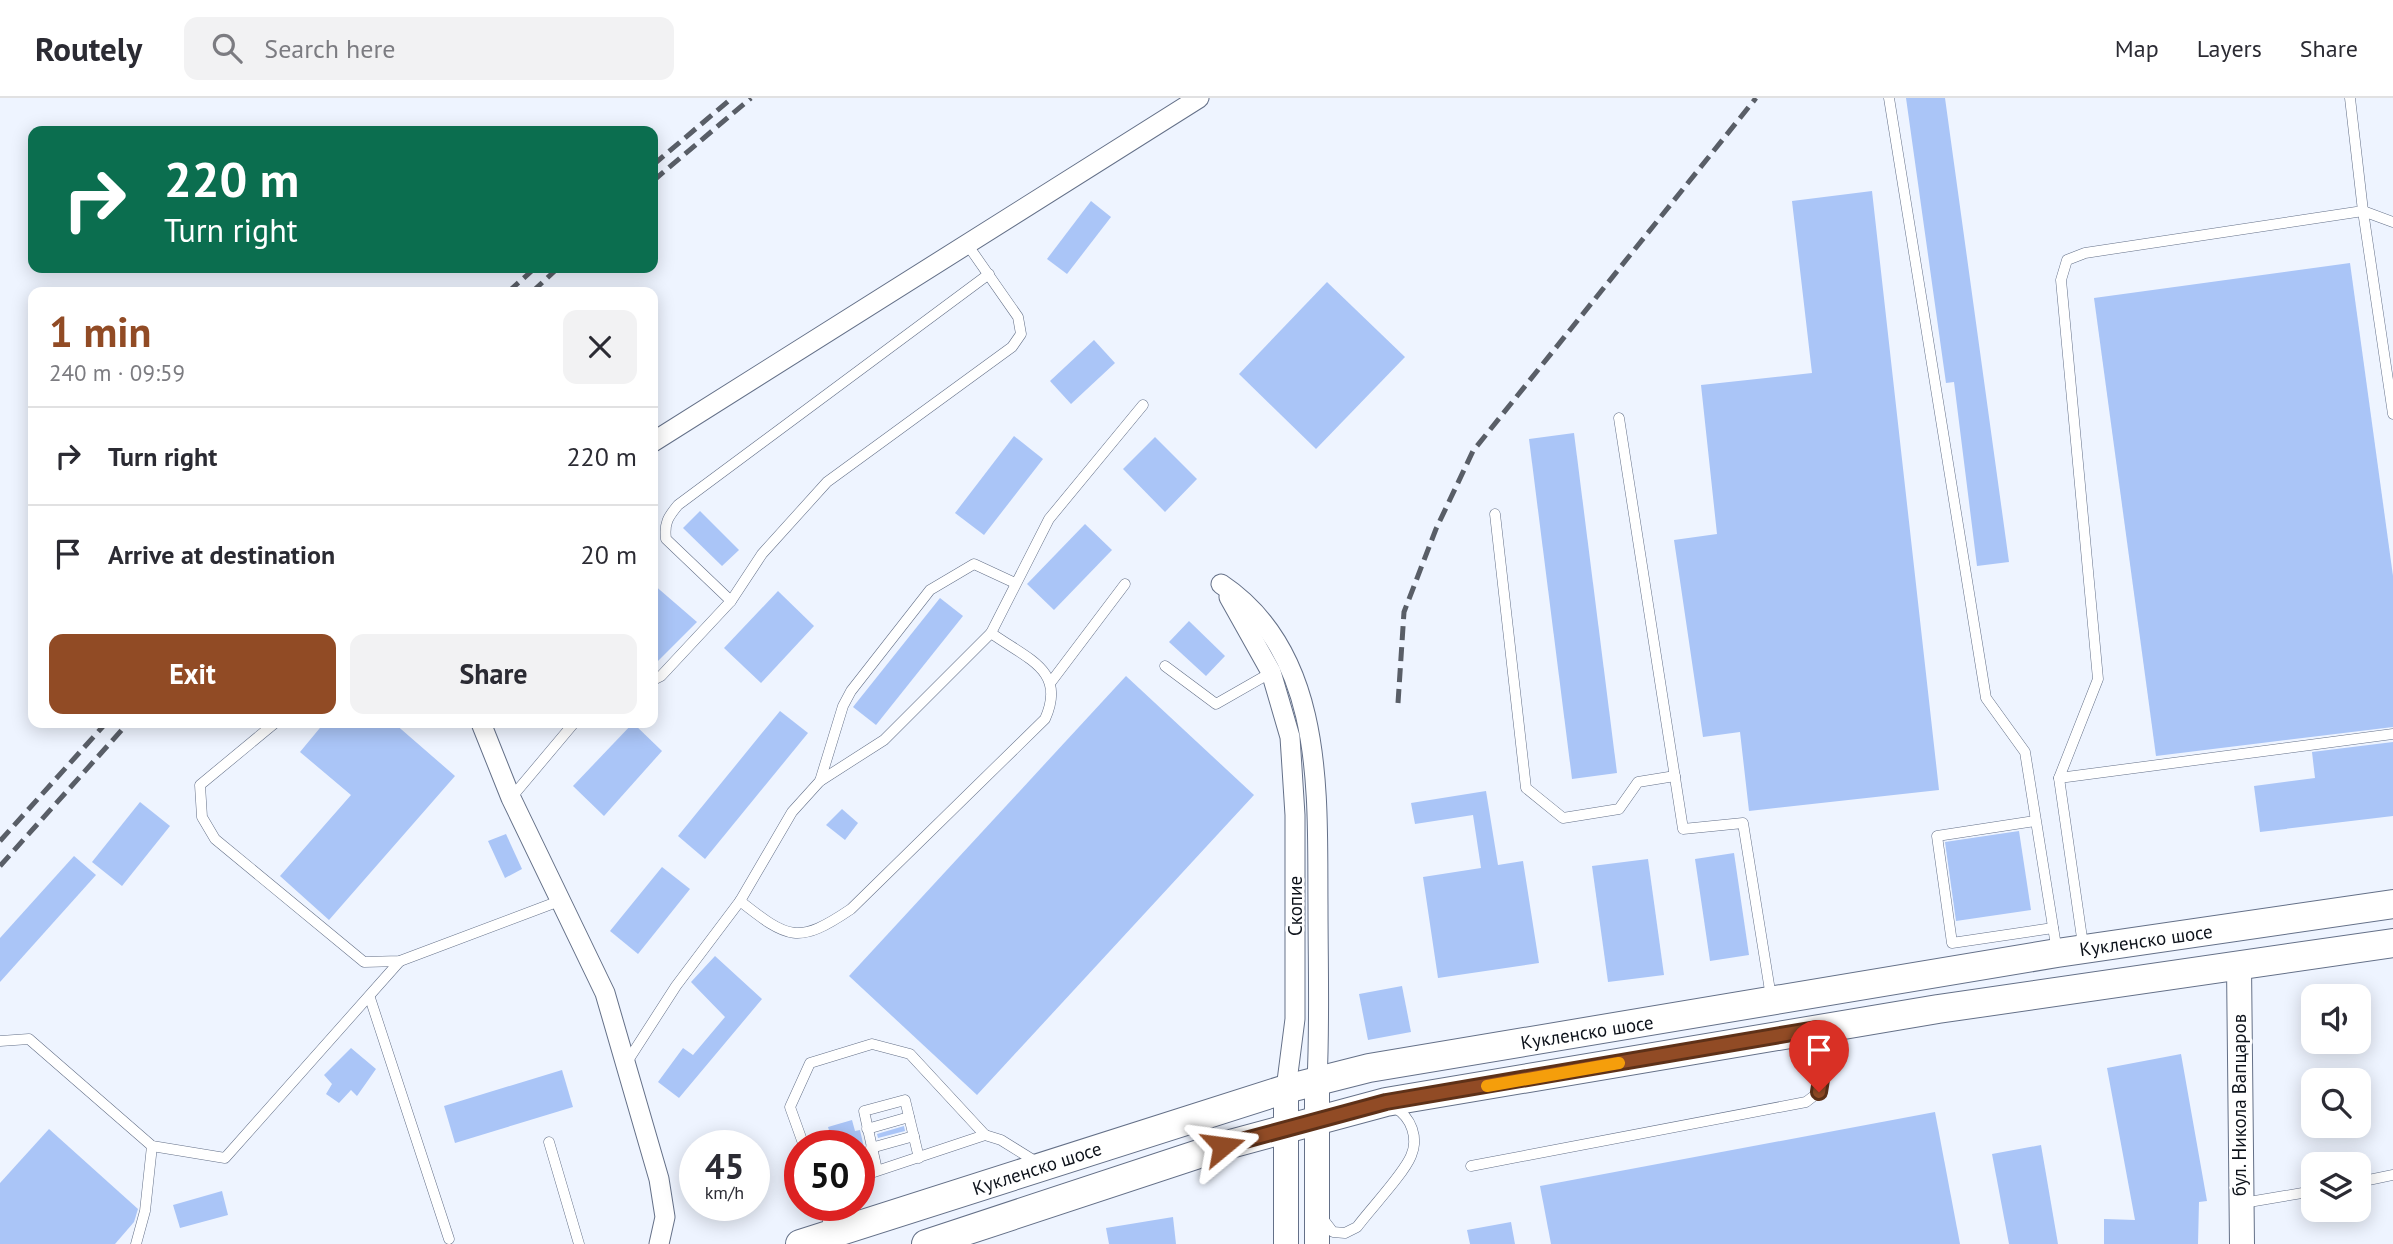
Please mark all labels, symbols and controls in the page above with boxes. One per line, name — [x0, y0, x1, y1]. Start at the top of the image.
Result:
search box — [184, 17, 674, 80]
text: Routely — [35, 27, 142, 70]
icon: search — [208, 29, 246, 67]
text: Search here — [264, 32, 395, 65]
text: Map — [2115, 33, 2159, 64]
text: Layers — [2197, 33, 2262, 64]
text: Share — [2300, 33, 2358, 64]
text: 220 m — [164, 147, 299, 211]
icon: right — [49, 154, 140, 245]
text: Turn right — [164, 209, 298, 251]
text: 1 min — [49, 304, 151, 359]
button: close — [563, 310, 637, 384]
text: 240 m · 09:59 — [49, 358, 185, 387]
icon: right — [49, 437, 87, 475]
text: Turn right — [108, 440, 217, 473]
text: 220 m — [566, 440, 637, 473]
icon: arrive — [49, 535, 87, 573]
text: Arrive at destination — [108, 538, 335, 571]
text: 20 m — [581, 538, 637, 571]
button: Exit — [49, 634, 336, 714]
button: Share — [350, 634, 637, 714]
street label: Скопие — [1283, 876, 1307, 936]
street label: Кукленско шосе — [2078, 919, 2214, 961]
map controls — [2301, 984, 2371, 1222]
button: sound — [2301, 984, 2371, 1054]
street label: Кукленско шосе — [1519, 1010, 1655, 1054]
street label: бул. Никола Вапцаров — [2227, 1014, 2251, 1196]
pin — [1789, 1020, 1849, 1092]
icon: arrive — [1800, 1031, 1838, 1069]
button: search — [2301, 1068, 2371, 1138]
position arrow — [1186, 1109, 1260, 1183]
speed limit sign: 50 — [784, 1130, 875, 1221]
street label: Кукленско шосе — [969, 1136, 1105, 1200]
text: 45 — [705, 1143, 744, 1189]
button: layers — [2301, 1152, 2371, 1222]
text: km/h — [705, 1181, 744, 1204]

